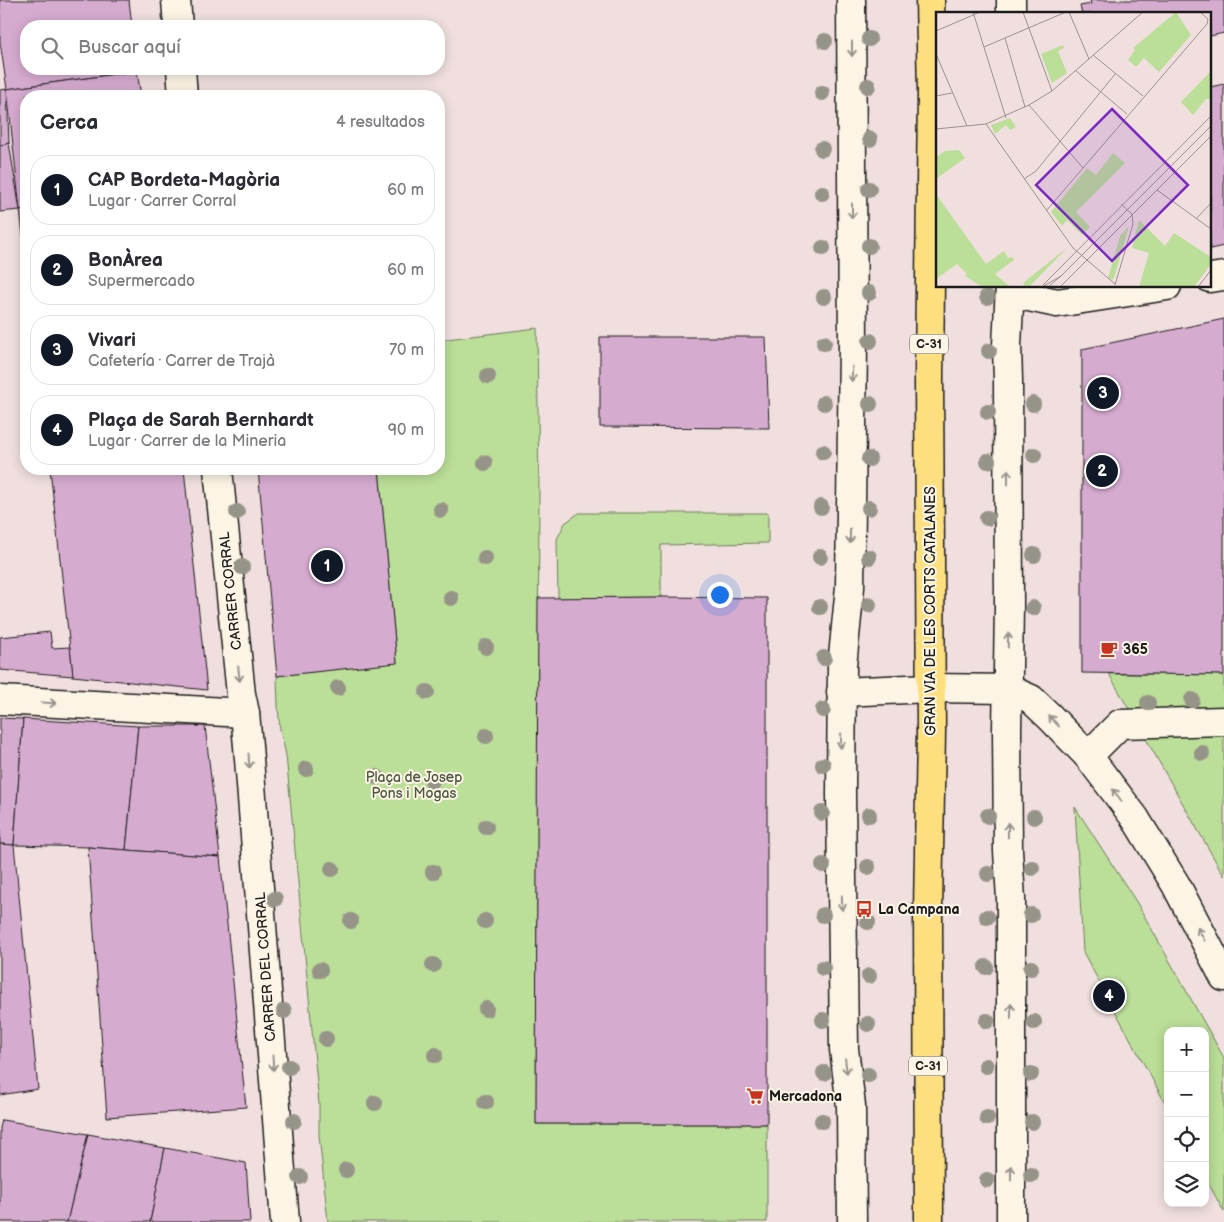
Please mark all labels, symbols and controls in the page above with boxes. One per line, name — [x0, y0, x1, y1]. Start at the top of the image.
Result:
inset map — [936, 12, 1212, 288]
search box — [20, 20, 445, 75]
icon: search — [38, 34, 66, 62]
text: Buscar aquí — [78, 36, 181, 59]
one-way arrow — [847, 40, 857, 56]
text: Cerca — [40, 110, 98, 135]
text: 4 resultados — [336, 113, 425, 132]
text: CAP Bordeta-Magòria — [88, 169, 280, 192]
text: 1 — [54, 181, 60, 200]
text: 60 m — [387, 181, 424, 200]
text: Lugar · Carrer Corral — [88, 192, 236, 211]
one-way arrow — [847, 202, 857, 219]
text: BonÀrea — [88, 249, 163, 272]
text: 2 — [52, 261, 62, 280]
text: 60 m — [387, 261, 424, 280]
text: Supermercado — [88, 272, 195, 291]
text: Vivari — [88, 329, 136, 352]
road number: C-31 — [910, 334, 948, 354]
text: 3 — [52, 341, 62, 360]
text: 70 m — [389, 341, 424, 360]
text: Cafetería · Carrer de Trajà — [88, 352, 275, 371]
one-way arrow — [847, 365, 857, 381]
pin: 3 — [1087, 374, 1119, 412]
text: Plaça de Sarah Bernhardt — [88, 409, 313, 432]
text: 4 — [52, 421, 62, 440]
text: 90 m — [388, 421, 424, 440]
text: Lugar · Carrer de la Mineria — [88, 432, 286, 451]
pin: 2 — [1086, 452, 1118, 490]
one-way arrow — [1003, 470, 1013, 486]
street label: GRAN VIA DE LES CORTS CATALANES — [922, 486, 939, 736]
one-way arrow — [846, 528, 855, 544]
street label: CARRER CORRAL — [216, 531, 245, 651]
pin: 1 — [311, 547, 343, 585]
your location — [707, 582, 733, 608]
one-way arrow — [1003, 632, 1013, 648]
cafe icon: 365 — [1099, 639, 1119, 659]
place label: 365 — [1123, 641, 1148, 658]
one-way arrow — [234, 666, 244, 682]
one-way arrow — [40, 698, 56, 707]
one-way arrow — [1048, 715, 1060, 727]
one-way arrow — [836, 732, 846, 749]
one-way arrow — [245, 753, 254, 769]
park label: Plaça de Josep Pons i Mogas — [366, 769, 462, 802]
one-way arrow — [1112, 789, 1123, 802]
one-way arrow — [1003, 822, 1013, 838]
street label: CARRER DEL CORRAL — [252, 892, 279, 1042]
one-way arrow — [837, 895, 847, 911]
bus stop icon: La Campana — [854, 899, 874, 919]
place label: La Campana — [878, 901, 960, 918]
one-way arrow — [1196, 926, 1206, 941]
pin: 4 — [1093, 977, 1125, 1015]
one-way arrow — [1006, 1003, 1016, 1020]
map controls — [1164, 1027, 1209, 1207]
button: + — [1164, 1027, 1209, 1072]
one-way arrow — [268, 1055, 277, 1071]
road number: C-31 — [909, 1056, 947, 1076]
one-way arrow — [841, 1057, 851, 1073]
button: − — [1164, 1072, 1209, 1117]
supermarket icon: Mercadona — [745, 1086, 765, 1106]
place label: Mercadona — [769, 1088, 842, 1105]
button: locate — [1164, 1117, 1209, 1162]
button: layers — [1164, 1162, 1209, 1207]
one-way arrow — [1006, 1166, 1016, 1182]

